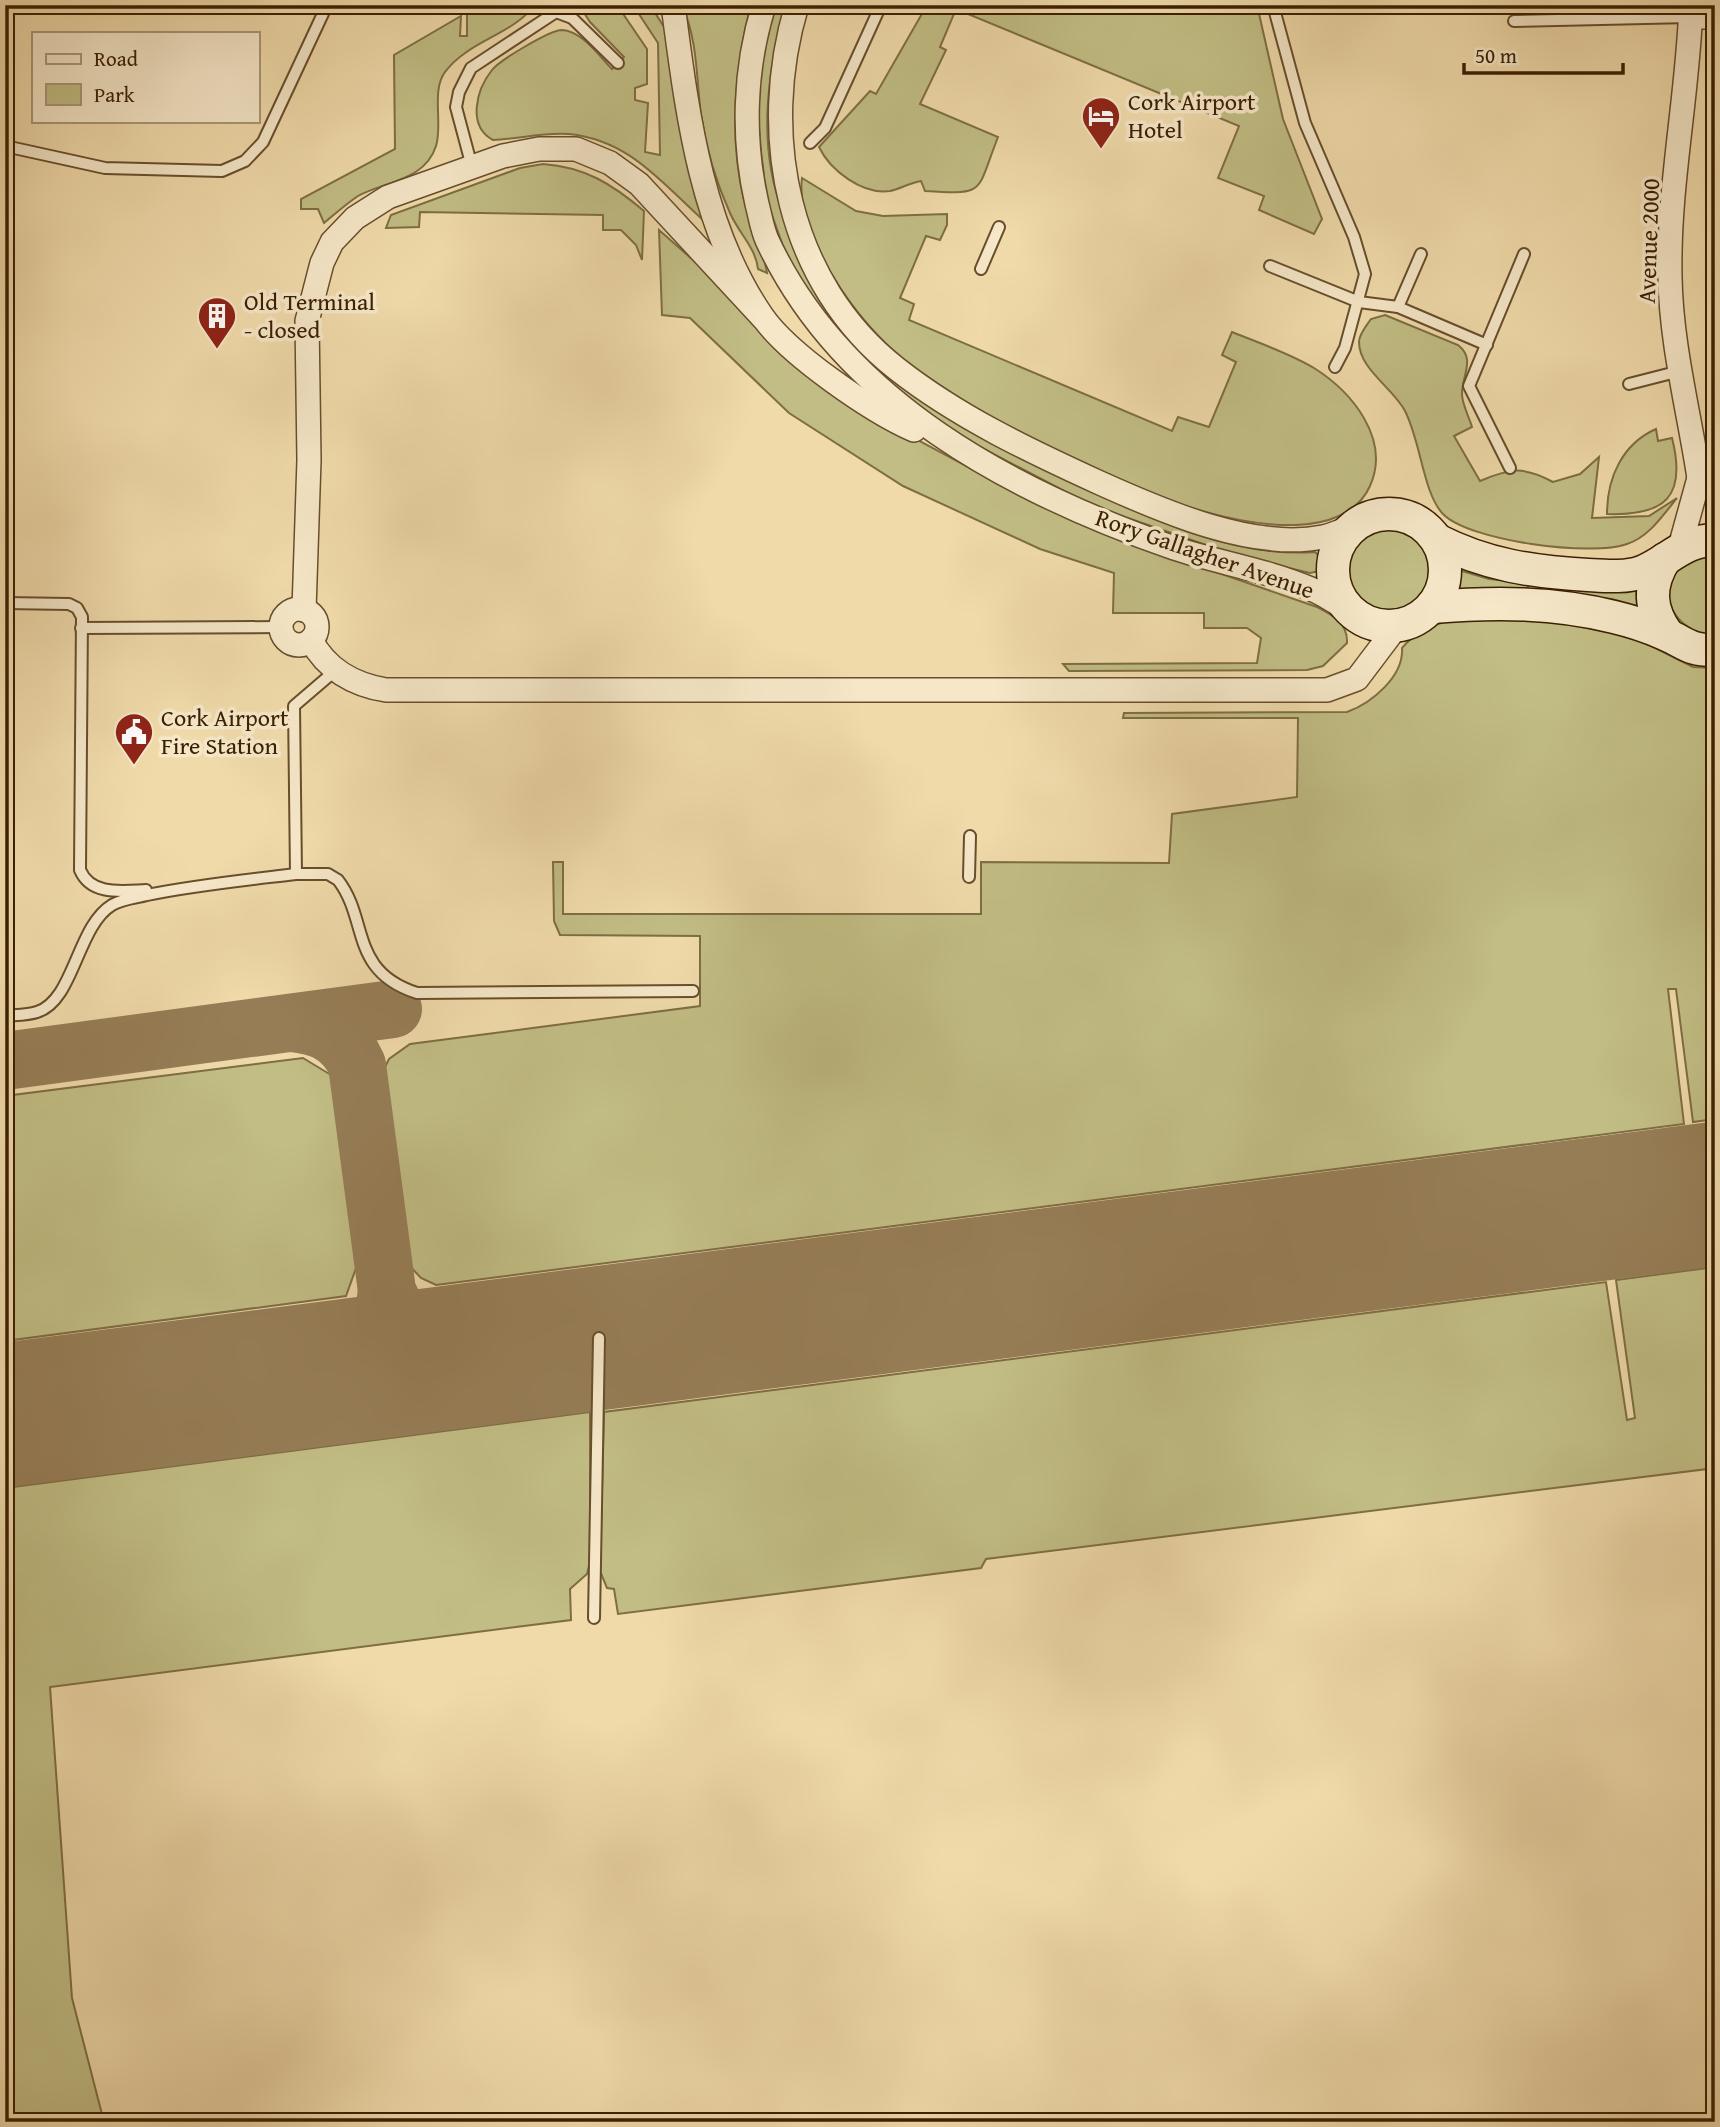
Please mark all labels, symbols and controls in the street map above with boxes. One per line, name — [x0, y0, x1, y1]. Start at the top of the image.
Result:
legend — [32, 32, 259, 122]
scale bar — [1464, 32, 1624, 76]
text: 50 m — [1475, 40, 1517, 71]
text: Road — [94, 43, 139, 74]
text: Park — [94, 79, 135, 110]
place label: Cork Airport Hotel — [1128, 84, 1256, 147]
hotel icon: Cork Airport Hotel — [1080, 95, 1122, 150]
street label: Avenue 2000 — [1629, 178, 1668, 304]
place label: Old Terminal - closed — [244, 284, 375, 347]
building icon: Old Terminal - closed — [196, 295, 238, 350]
street label: Rory Gallagher Avenue — [1091, 500, 1319, 607]
place label: Cork Airport Fire Station — [161, 700, 289, 763]
public building icon: Cork Airport Fire Station — [113, 711, 155, 766]

